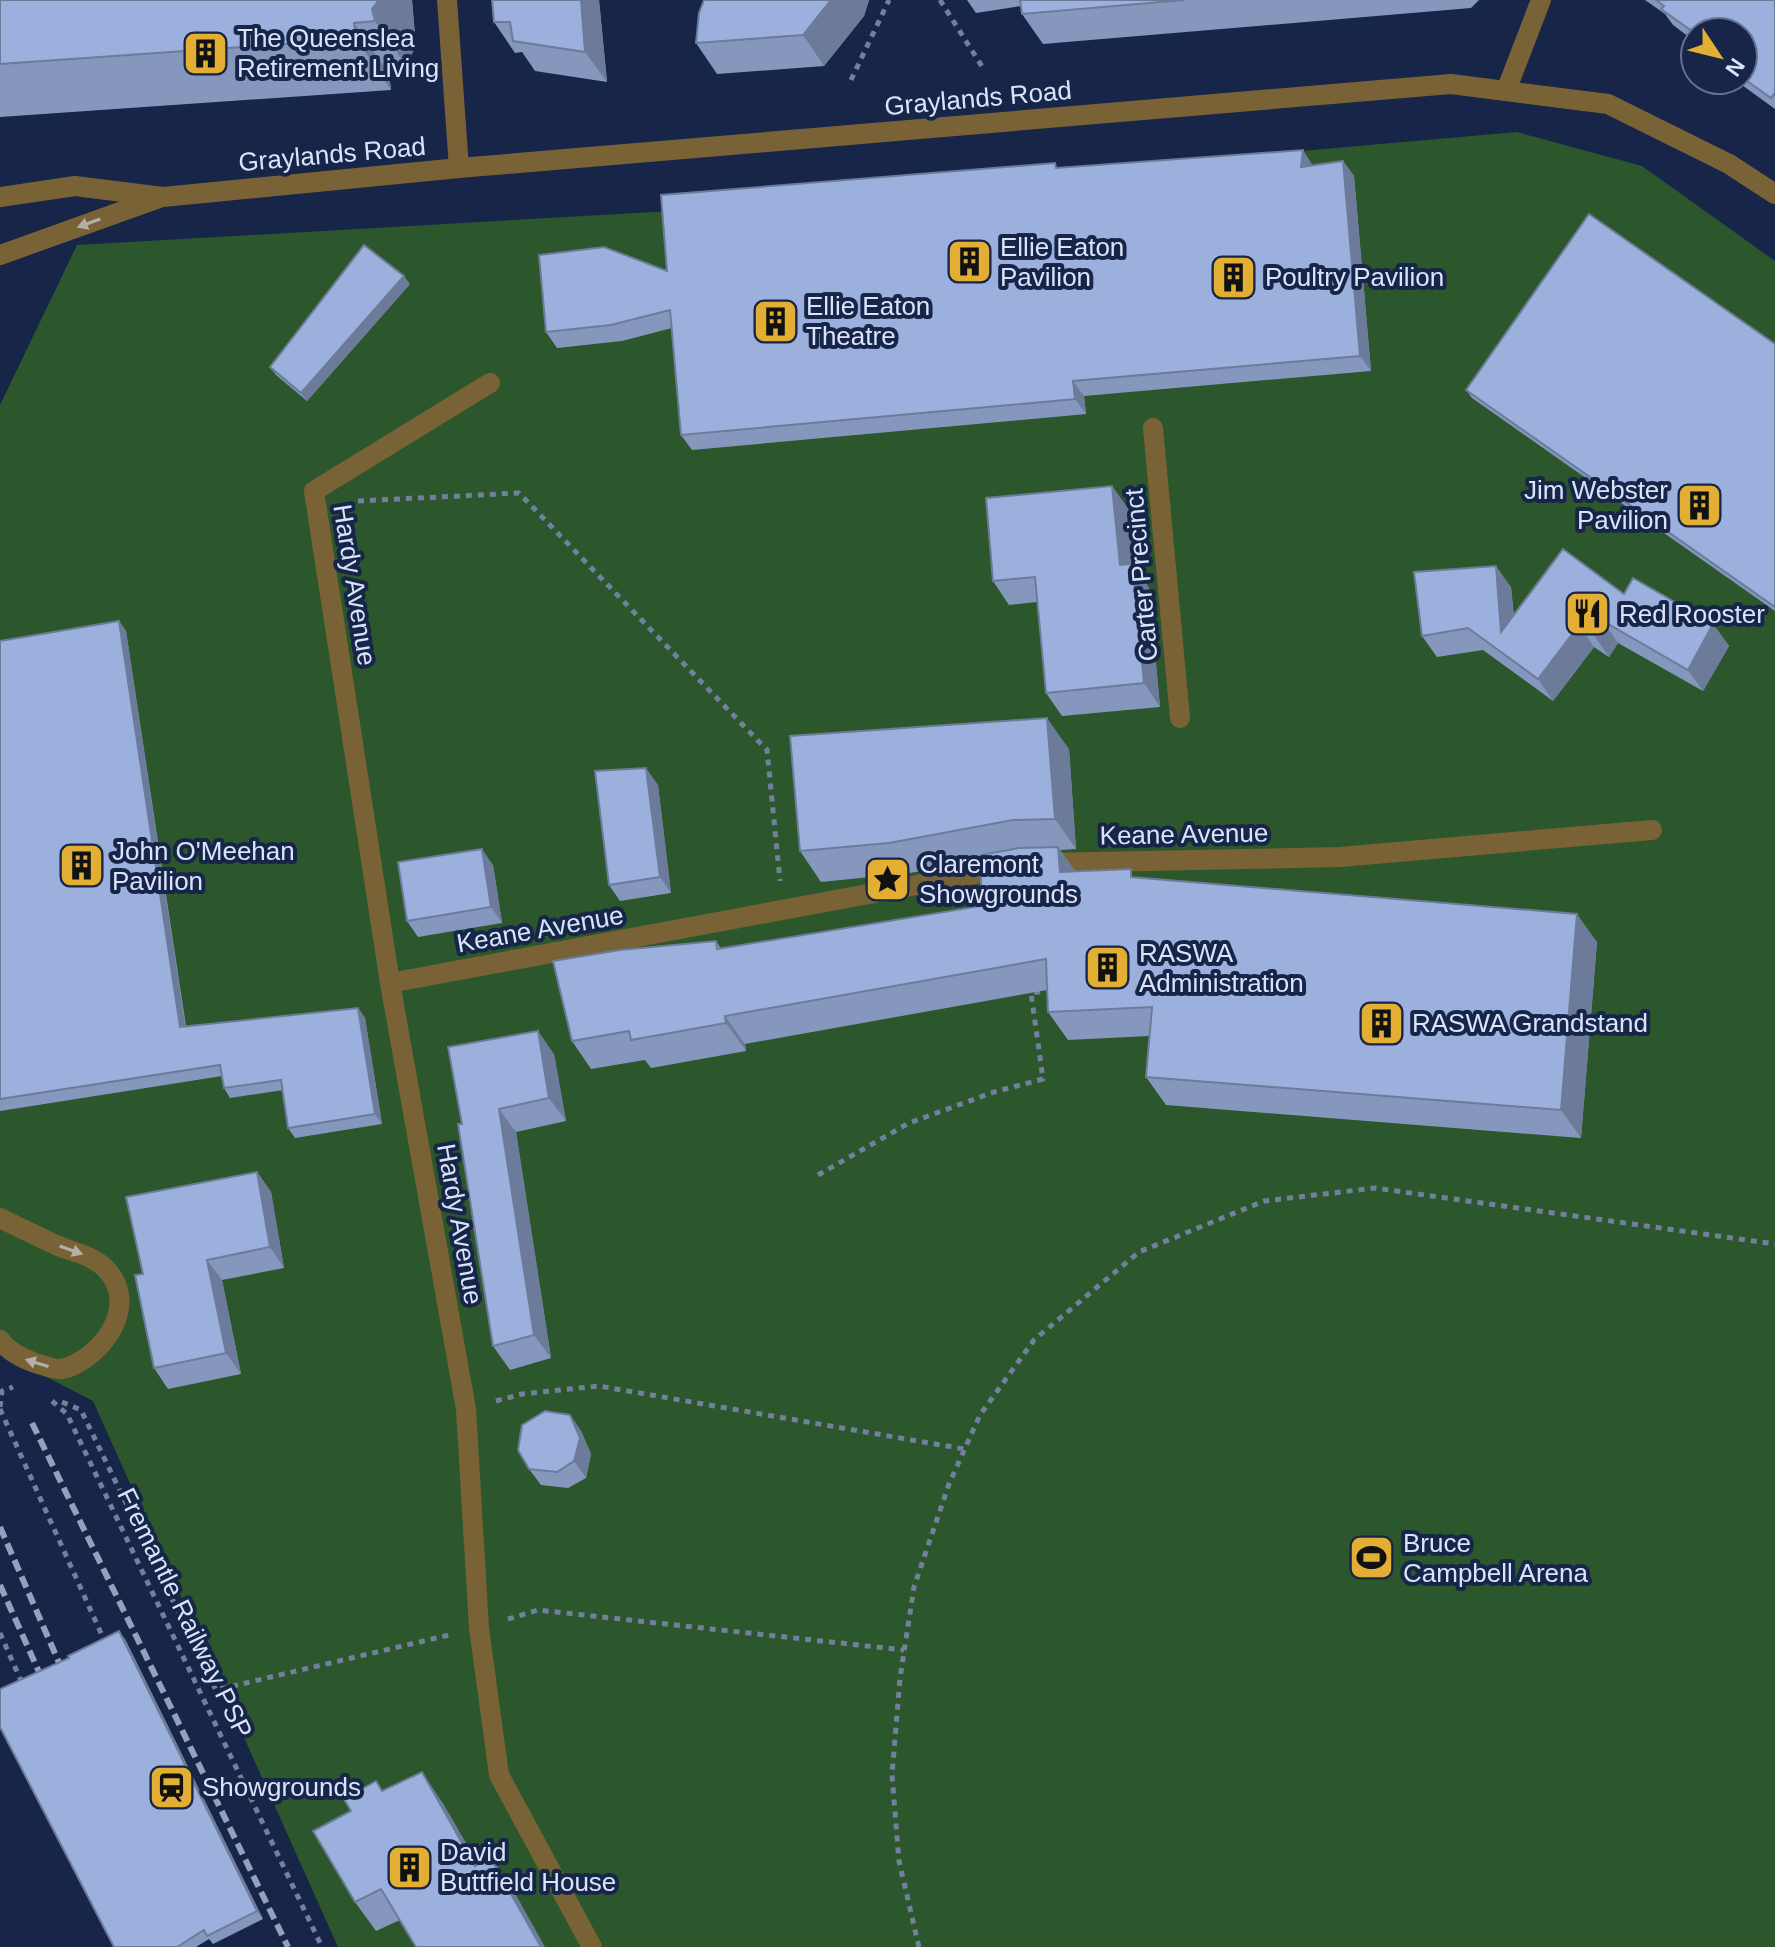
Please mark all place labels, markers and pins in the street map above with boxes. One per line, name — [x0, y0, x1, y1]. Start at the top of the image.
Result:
place label: The Queenslea Retirement Living — [237, 23, 439, 83]
building icon: The Queenslea Retirement Living — [182, 29, 230, 77]
place label: Ellie Eaton Pavilion — [1000, 232, 1124, 292]
building icon: Ellie Eaton Pavilion — [945, 238, 993, 286]
building icon: Poultry Pavilion — [1210, 253, 1258, 301]
place label: Poultry Pavilion — [1265, 262, 1444, 292]
place label: Ellie Eaton Theatre — [806, 291, 930, 351]
building icon: Ellie Eaton Theatre — [751, 297, 799, 345]
place label: Jim Webster Pavilion — [1524, 475, 1668, 535]
building icon: Jim Webster Pavilion — [1675, 481, 1723, 529]
restaurant icon: Red Rooster — [1564, 590, 1612, 638]
place label: Red Rooster — [1619, 599, 1765, 629]
place label: John O'Meehan Pavilion — [112, 836, 295, 896]
building icon: John O'Meehan Pavilion — [57, 842, 105, 890]
place label: Claremont Showgrounds — [919, 849, 1078, 909]
place icon: Claremont Showgrounds — [864, 855, 912, 903]
place label: RASWA Administration — [1139, 938, 1304, 998]
building icon: RASWA Administration — [1084, 944, 1132, 992]
building icon: RASWA Grandstand — [1357, 999, 1405, 1047]
place label: RASWA Grandstand — [1412, 1008, 1648, 1038]
place label: Bruce Campbell Arena — [1403, 1528, 1589, 1588]
sports icon: Bruce Campbell Arena — [1348, 1534, 1396, 1582]
station icon: Showgrounds — [147, 1763, 195, 1811]
place label: Showgrounds — [202, 1772, 361, 1802]
place label: David Buttfield House — [440, 1837, 616, 1897]
building icon: David Buttfield House — [385, 1843, 433, 1891]

